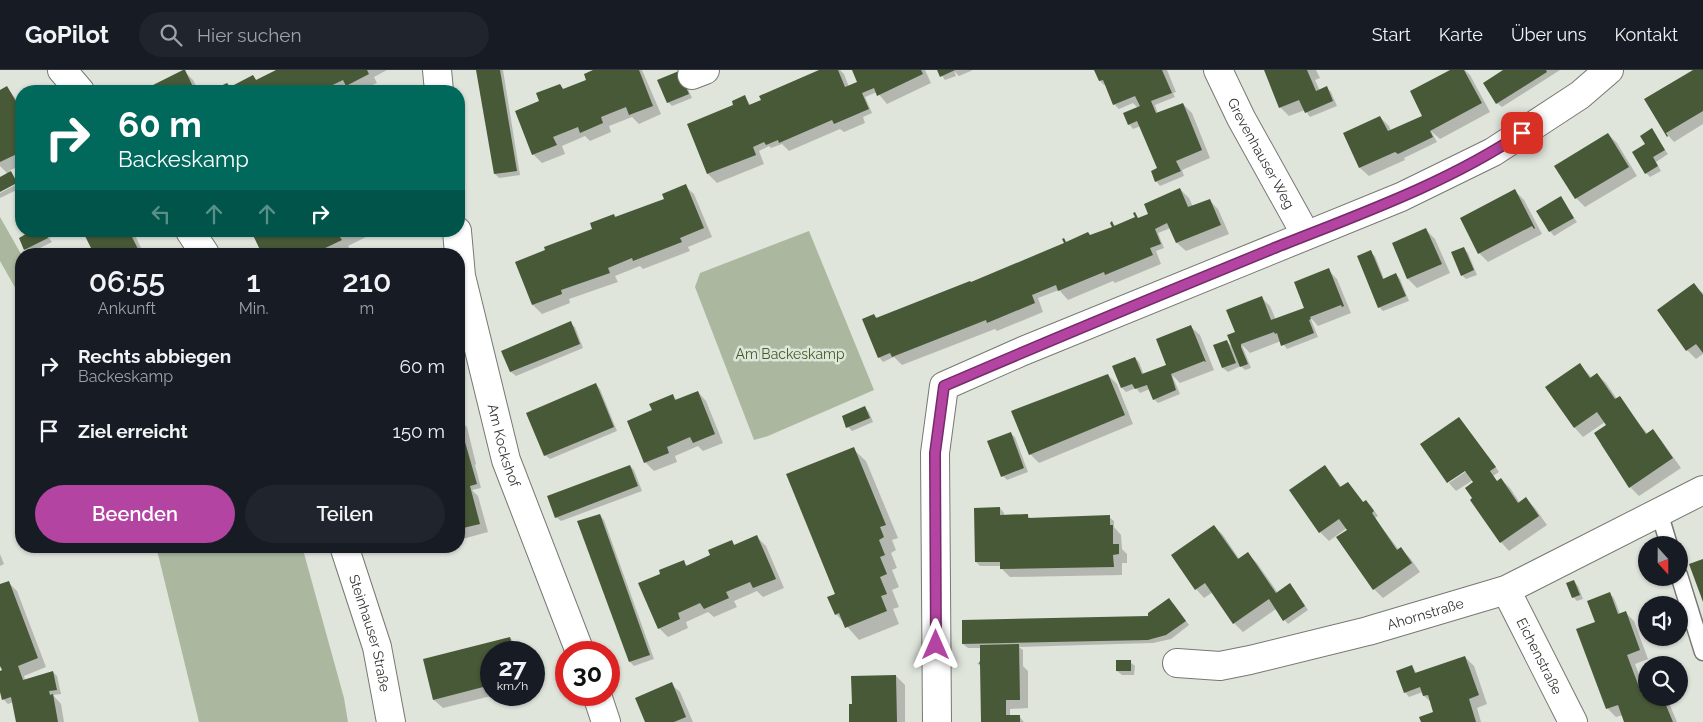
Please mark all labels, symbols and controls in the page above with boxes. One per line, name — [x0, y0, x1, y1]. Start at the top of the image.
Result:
search box — [139, 12, 489, 57]
text: GoPilot — [25, 20, 109, 49]
icon: search — [157, 21, 185, 49]
text: Hier suchen — [197, 24, 302, 46]
text: Start — [1372, 24, 1411, 45]
text: Karte — [1439, 24, 1483, 45]
text: Über uns — [1511, 24, 1586, 45]
text: Kontakt — [1614, 24, 1678, 45]
street label: Grevenhauser Weg — [1225, 95, 1298, 212]
text: 60 m — [118, 104, 202, 145]
icon: right — [35, 105, 100, 170]
pin — [1501, 112, 1543, 154]
icon: arrive — [1508, 119, 1536, 147]
text: Backeskamp — [118, 146, 249, 172]
icon: left — [147, 200, 175, 228]
icon: ahead — [200, 200, 228, 228]
icon: ahead — [253, 200, 281, 228]
icon: right — [306, 200, 334, 228]
text: 06:55 — [89, 264, 165, 299]
text: 1 — [247, 264, 261, 299]
text: 210 — [342, 264, 391, 299]
text: Ankunft — [98, 299, 156, 318]
text: Min. — [239, 299, 269, 318]
text: m — [359, 299, 374, 318]
text: Rechts abbiegen — [78, 345, 231, 367]
park label: Am Backeskamp — [735, 346, 845, 362]
icon: right — [35, 352, 63, 380]
text: 60 m — [400, 355, 445, 377]
text: Backeskamp — [78, 367, 173, 386]
street label: Am Kockshof — [485, 402, 524, 491]
icon: arrive — [35, 417, 63, 445]
text: Ziel erreicht — [78, 420, 188, 442]
text: 150 m — [393, 420, 445, 442]
button: Beenden — [35, 485, 235, 543]
button: Teilen — [245, 485, 445, 543]
north arrow — [1638, 536, 1688, 586]
map controls — [1638, 536, 1688, 706]
street label: Steinhauser Straße — [346, 572, 393, 693]
street label: Ahornstraße — [1385, 595, 1465, 633]
button: sound — [1638, 596, 1688, 646]
street label: Eichenstraße — [1513, 615, 1566, 697]
position arrow — [909, 618, 961, 670]
speed limit sign: 30 — [555, 641, 620, 706]
text: 27 — [498, 652, 527, 682]
button: search — [1638, 656, 1688, 706]
text: km/h — [497, 679, 528, 693]

